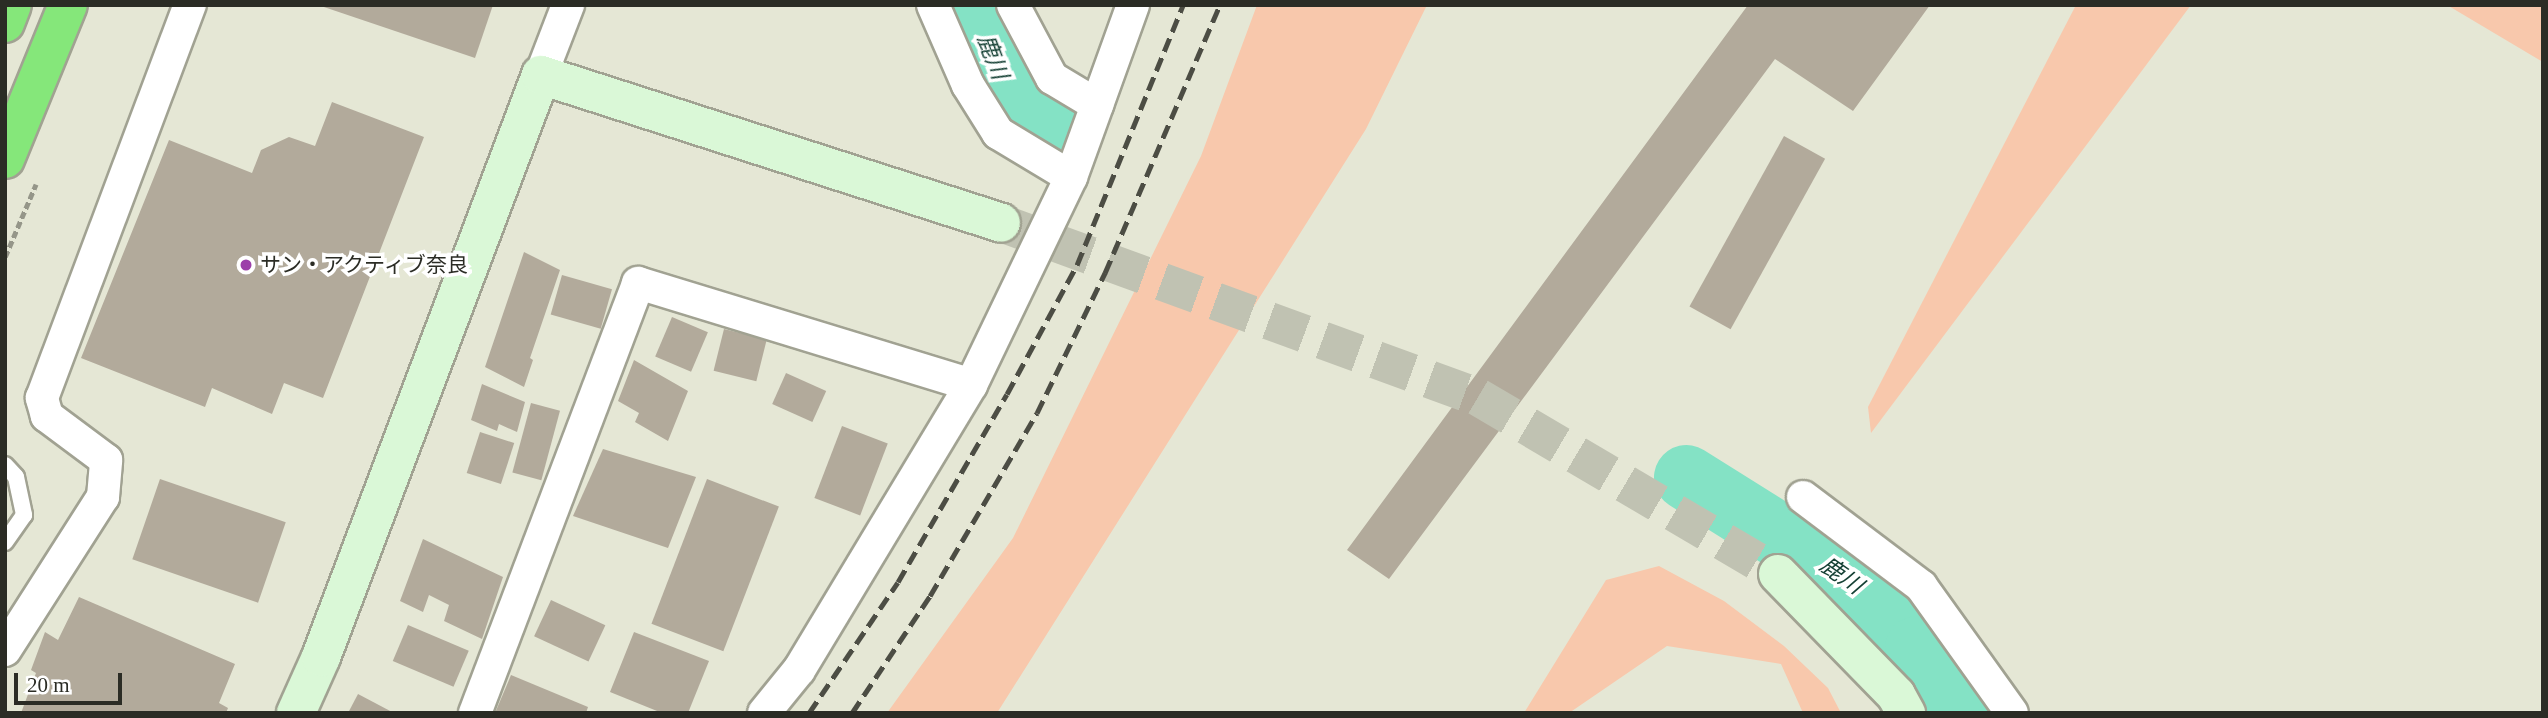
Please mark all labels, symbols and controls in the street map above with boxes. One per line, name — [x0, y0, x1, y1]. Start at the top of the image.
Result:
water label: 鹿川 — [971, 31, 1013, 83]
place label: サン・アクティブ奈良 — [260, 252, 470, 278]
marker: サン・アクティブ奈良 — [238, 257, 254, 273]
water label: 鹿川 — [1814, 552, 1868, 600]
scale bar — [18, 658, 126, 702]
text: 20 m — [27, 673, 70, 697]

